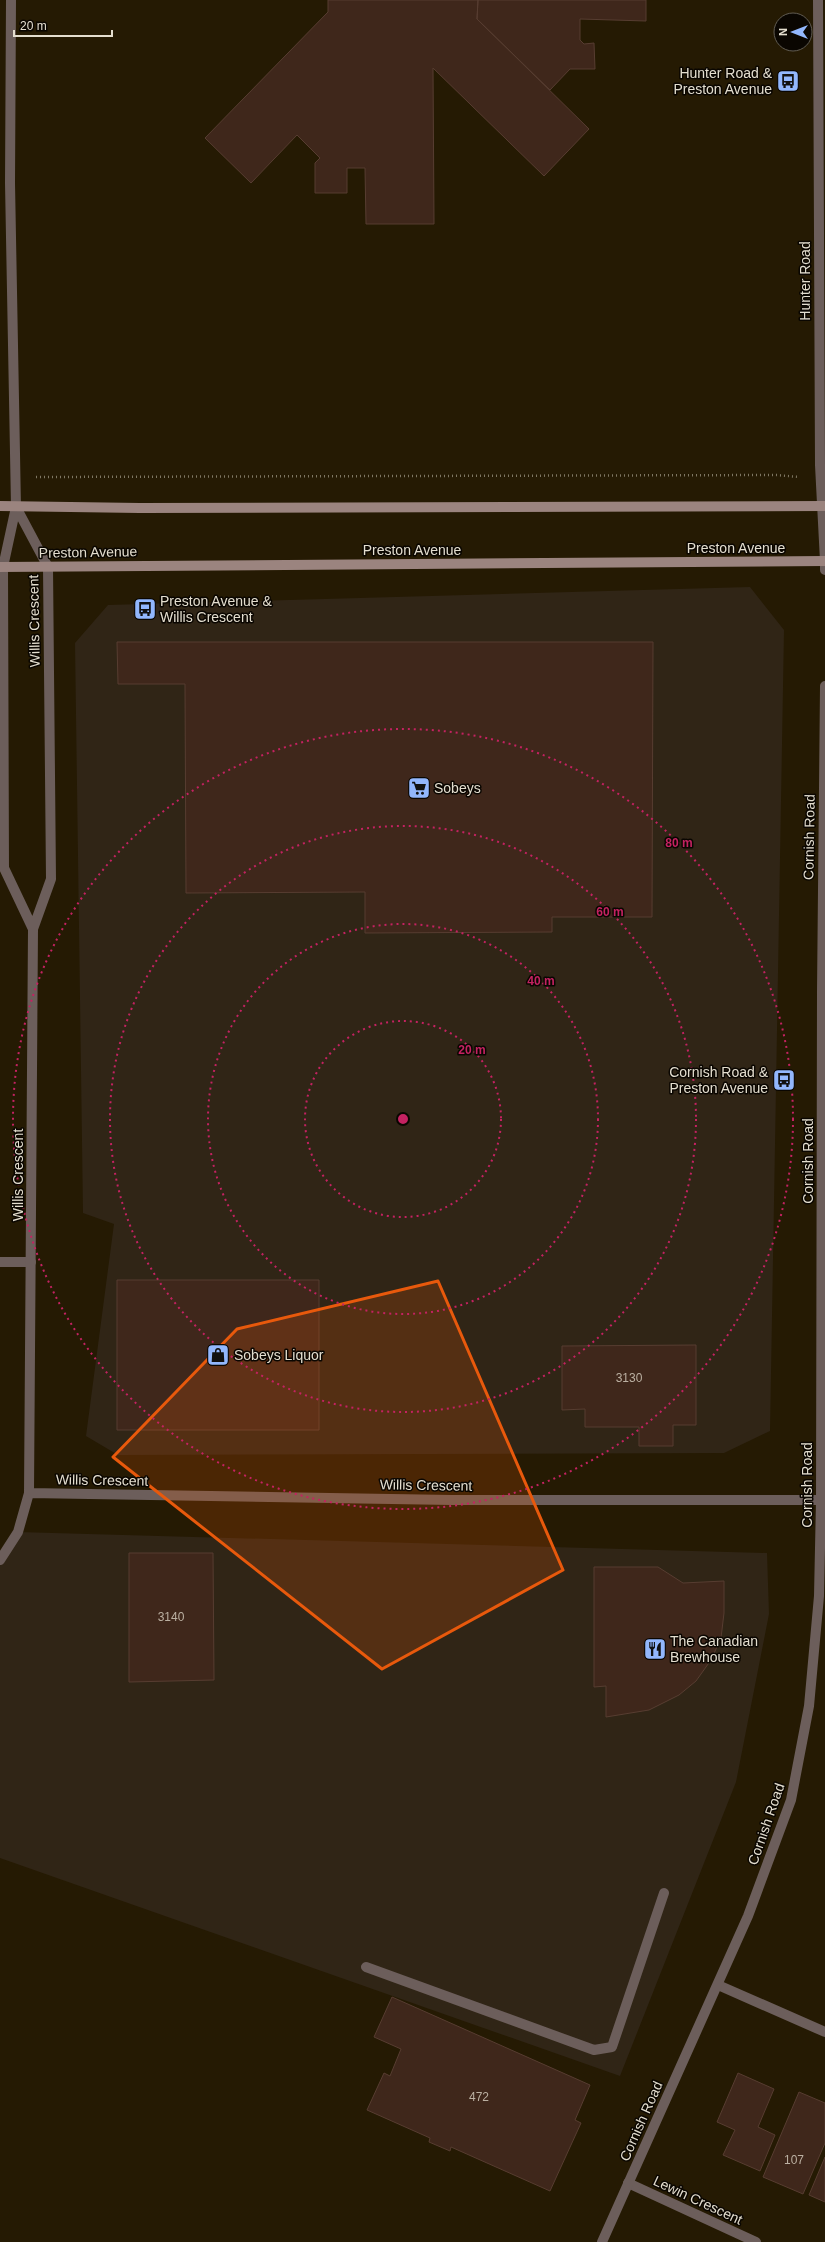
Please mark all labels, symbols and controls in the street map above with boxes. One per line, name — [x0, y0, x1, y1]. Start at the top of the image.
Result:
scale bar — [14, 12, 112, 38]
north arrow — [773, 12, 813, 52]
text: 20 m — [20, 19, 47, 33]
text: N — [777, 28, 789, 36]
place label: Hunter Road & Preston Avenue — [673, 65, 773, 97]
bus stop icon: Hunter Road & Preston Avenue — [775, 68, 801, 94]
street label: Hunter Road — [797, 241, 813, 321]
street label: Preston Avenue — [687, 540, 786, 556]
street label: Preston Avenue — [363, 542, 462, 558]
street label: Preston Avenue — [39, 543, 138, 561]
street label: Willis Crescent — [25, 574, 43, 667]
place label: Preston Avenue & Willis Crescent — [160, 593, 272, 625]
bus stop icon: Preston Avenue & Willis Crescent — [132, 596, 158, 622]
supermarket icon: Sobeys — [406, 775, 432, 801]
place label: Sobeys — [434, 780, 481, 796]
street label: Cornish Road — [800, 794, 818, 880]
text: 80 m — [665, 836, 693, 850]
text: 60 m — [596, 905, 624, 919]
text: 40 m — [527, 974, 555, 988]
text: 20 m — [458, 1043, 486, 1057]
place label: Cornish Road & Preston Avenue — [669, 1064, 769, 1096]
bus stop icon: Cornish Road & Preston Avenue — [771, 1067, 797, 1093]
centre of rings — [396, 1112, 410, 1126]
street label: Cornish Road — [800, 1118, 816, 1204]
street label: Willis Crescent — [10, 1129, 26, 1221]
shop icon: Sobeys Liquor — [205, 1342, 231, 1368]
place label: Sobeys Liquor — [234, 1347, 324, 1363]
house number: 3130 — [616, 1371, 643, 1385]
street label: Cornish Road — [799, 1442, 815, 1528]
street label: Willis Crescent — [56, 1471, 149, 1489]
street label: Willis Crescent — [380, 1476, 473, 1494]
house number: 3140 — [158, 1610, 185, 1624]
place label: The Canadian Brewhouse — [670, 1633, 758, 1665]
restaurant icon: The Canadian Brewhouse — [642, 1636, 668, 1662]
street label: Cornish Road — [745, 1781, 787, 1867]
street label: Cornish Road — [616, 2079, 666, 2163]
house number: 472 — [469, 2090, 489, 2104]
house number: 107 — [784, 2153, 804, 2167]
street label: Lewin Crescent — [651, 2172, 745, 2228]

